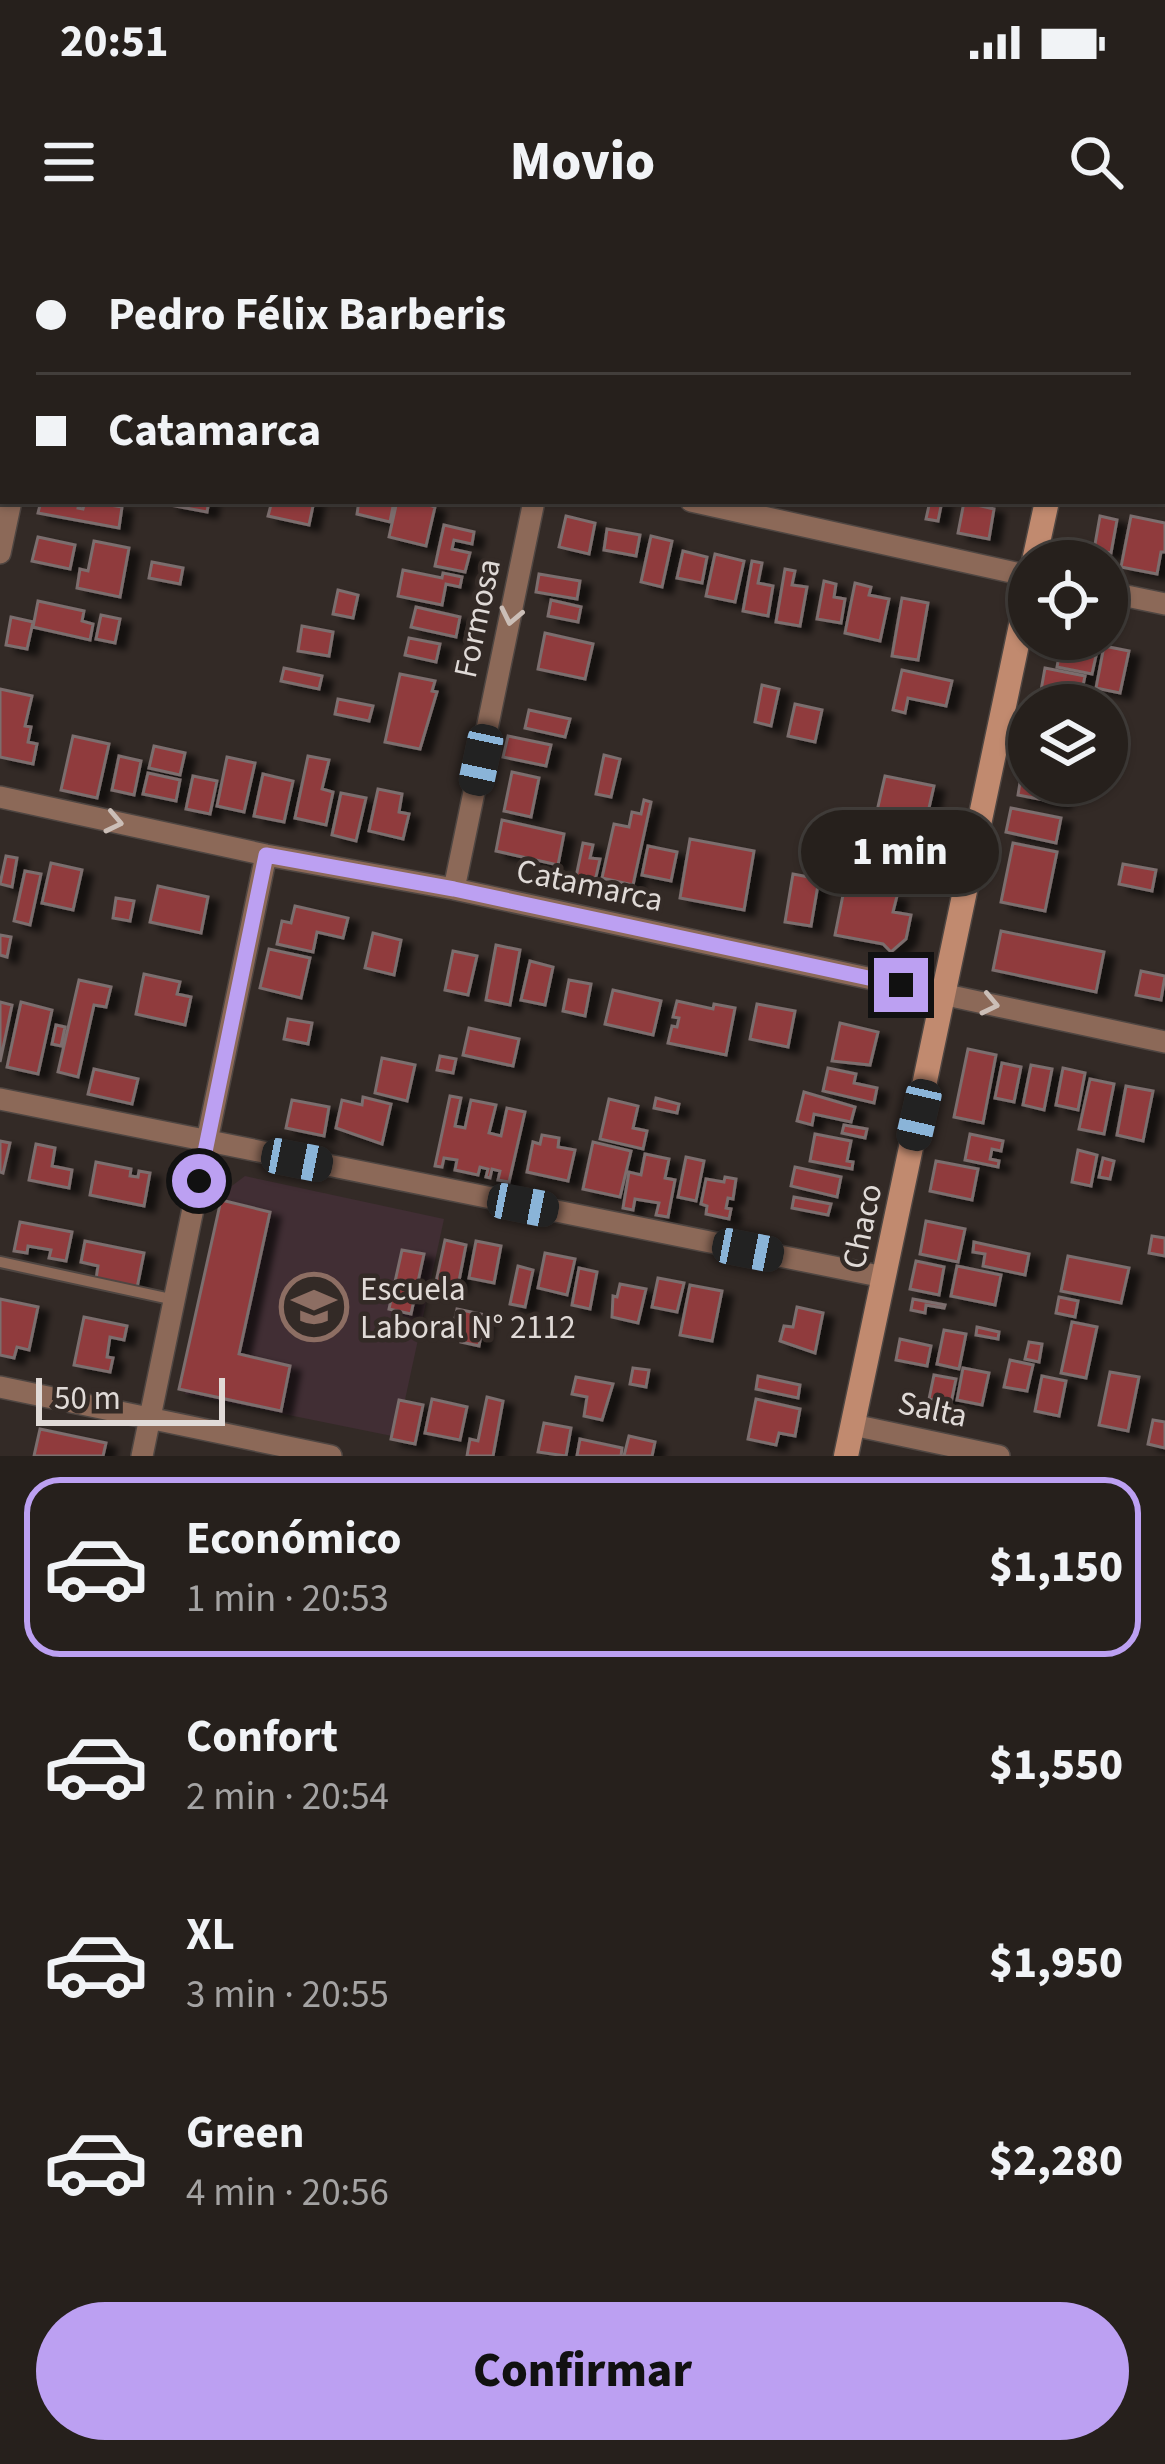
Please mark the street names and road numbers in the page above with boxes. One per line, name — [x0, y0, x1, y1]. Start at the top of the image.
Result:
street label: Formosa — [442, 554, 513, 682]
street label: Catamarca — [512, 847, 667, 924]
street label: Chaco — [831, 1180, 894, 1273]
street label: Salta — [894, 1379, 972, 1440]

